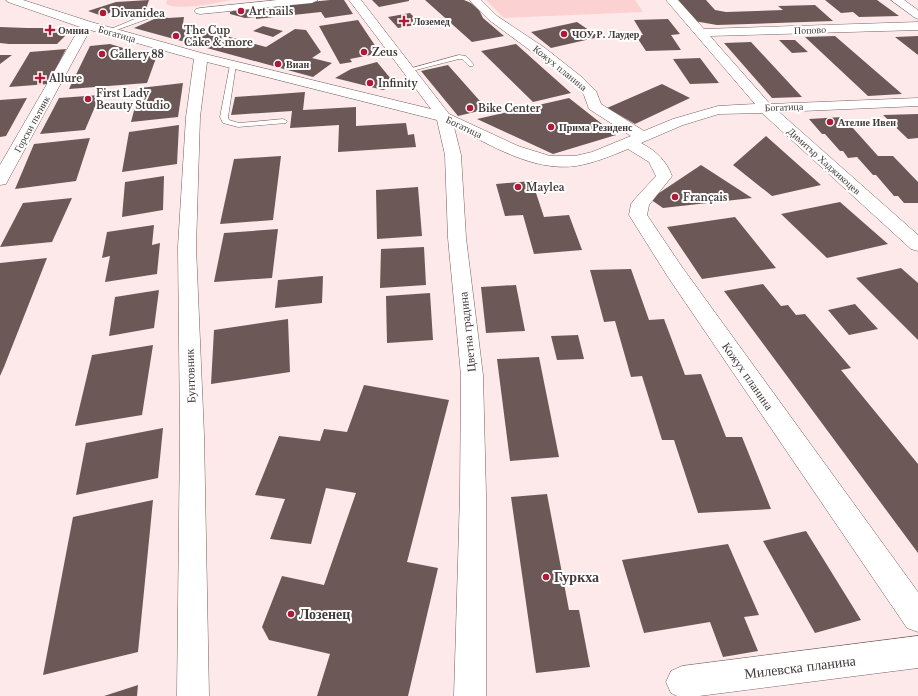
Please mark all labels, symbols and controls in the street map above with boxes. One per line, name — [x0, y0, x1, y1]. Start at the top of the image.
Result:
place label: Art nails — [248, 5, 294, 18]
marker: Art nails — [236, 6, 246, 16]
place label: Divanidea — [111, 7, 165, 20]
marker: Divanidea — [98, 8, 108, 18]
marker: Лоземед — [398, 15, 410, 27]
place label: Лоземед — [413, 15, 450, 28]
street label: Богатица — [97, 22, 138, 46]
street label: Попово — [794, 23, 826, 37]
place label: Омниа — [58, 24, 89, 37]
place label: The Cup Cake & more — [184, 24, 253, 49]
marker: Омниа — [45, 25, 55, 35]
place label: ЧОУ Р. Лаудер — [572, 28, 640, 41]
marker: ЧОУ Р. Лаудер — [559, 29, 569, 39]
marker: The Cup Cake & more — [171, 31, 181, 41]
street label: Кожух планина — [530, 42, 590, 94]
place label: Zeus — [372, 46, 398, 59]
marker: Zeus — [359, 47, 369, 57]
place label: Gallery 88 — [110, 48, 164, 61]
marker: Gallery 88 — [97, 49, 107, 59]
place label: Виан — [286, 58, 309, 71]
marker: Виан — [273, 59, 283, 69]
marker: Allure — [34, 72, 46, 84]
place label: Allure — [48, 72, 82, 85]
place label: Infinity — [378, 77, 418, 90]
marker: Infinity — [365, 78, 375, 88]
place label: First Lady Beauty Studio — [96, 87, 170, 112]
street label: Горски пътник — [11, 93, 53, 155]
marker: First Lady Beauty Studio — [83, 94, 93, 104]
street label: Богатица — [765, 100, 804, 114]
place label: Bike Center — [478, 102, 540, 115]
marker: Bike Center — [465, 103, 475, 113]
street label: Богатица — [444, 113, 485, 141]
place label: Ателие Ивен — [838, 116, 896, 129]
marker: Ателие Ивен — [825, 117, 835, 127]
place label: Прима Резиденс — [559, 121, 633, 134]
marker: Прима Резиденс — [546, 122, 556, 132]
street label: Димитър Хаджикоцев — [785, 125, 864, 198]
place label: Maylea — [526, 181, 565, 194]
marker: Maylea — [513, 182, 523, 192]
place label: Français — [683, 191, 728, 204]
marker: Français — [670, 192, 680, 202]
street label: Цветна градина — [455, 291, 479, 373]
street label: Кожух планина — [719, 339, 777, 413]
street label: Бунтовник — [182, 348, 198, 403]
place label: Гуркха — [554, 568, 599, 586]
marker: Гуркха — [541, 572, 551, 582]
place label: Лозенец — [299, 605, 350, 623]
marker: Лозенец — [286, 609, 296, 619]
street label: Милевска планина — [743, 651, 857, 683]

